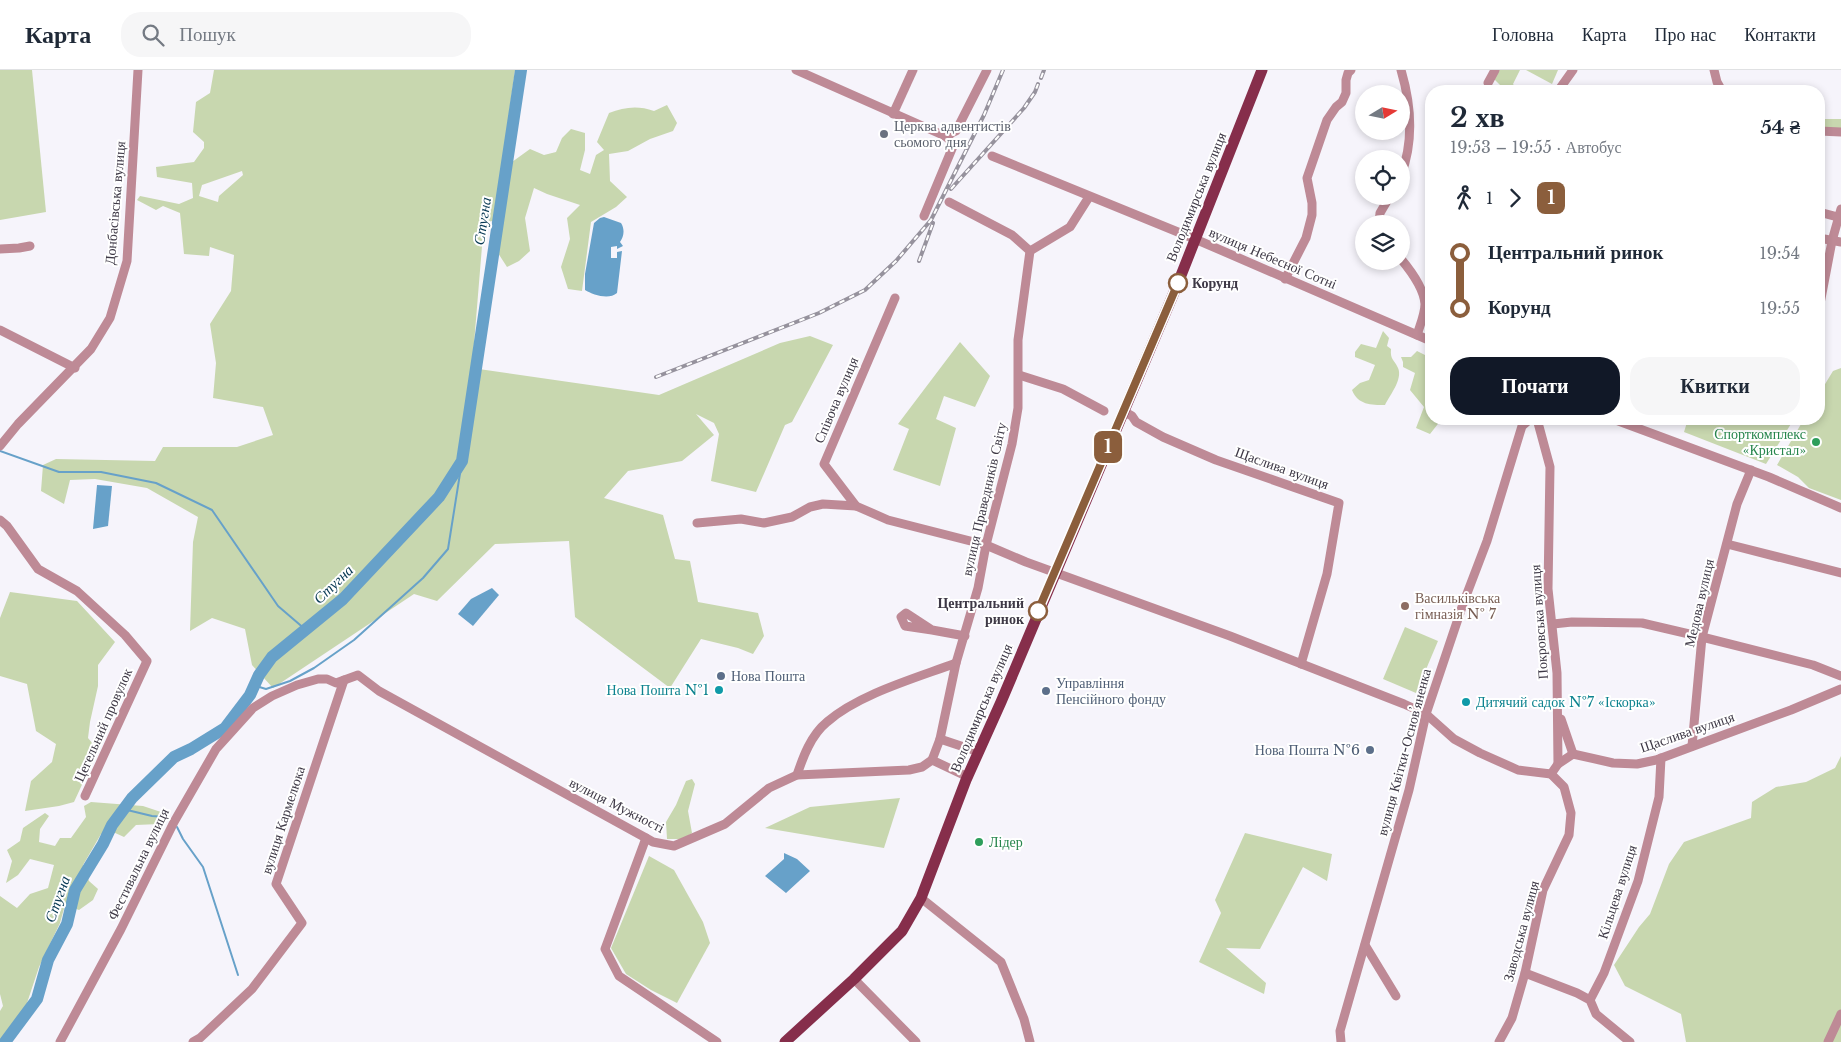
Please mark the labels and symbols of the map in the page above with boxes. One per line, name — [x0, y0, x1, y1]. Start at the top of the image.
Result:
north arrow — [1355, 85, 1410, 140]
place label: Церква адвентистів сьомого дня — [894, 117, 1011, 151]
marker: Церква адвентистів сьомого дня — [878, 128, 890, 140]
street label: Володимирська вулиця — [1162, 129, 1230, 264]
street label: Донбасівська вулиця — [101, 140, 129, 266]
water label: Стугна — [469, 196, 495, 246]
street label: вулиця Небесної Сотні — [1206, 223, 1340, 293]
marker: Корунд — [1168, 273, 1188, 293]
place label: Корунд — [1192, 274, 1238, 292]
street label: Співоча вулиця — [810, 354, 862, 446]
street label: вулиця Праведників Світу — [958, 420, 1010, 578]
place label: Спорткомплекс «Кристал» — [1714, 425, 1806, 459]
line badge: 1 — [1092, 431, 1124, 463]
marker: Спорткомплекс «Кристал» — [1810, 436, 1822, 448]
street label: Щаслива вулиця — [1233, 443, 1332, 494]
street label: Медова вулиця — [1680, 557, 1718, 649]
water label: Стугна — [309, 560, 357, 608]
street label: Покровська вулиця — [1526, 564, 1552, 680]
place label: Васильківська гімназія № 7 — [1415, 589, 1501, 623]
place label: Центральний ринок — [937, 594, 1025, 628]
marker: Васильківська гімназія № 7 — [1399, 600, 1411, 612]
marker: Центральний ринок — [1028, 601, 1048, 621]
street label: Володимирська вулиця — [946, 640, 1016, 775]
street label: Цегельний провулок — [70, 665, 136, 785]
street label: вулиця Квітки-Основʼяненка — [1373, 666, 1435, 837]
place label: Нова Пошта — [731, 667, 806, 685]
marker: Нова Пошта — [715, 670, 727, 682]
place label: Управління Пенсійного фонду — [1056, 674, 1166, 708]
place label: Нова Пошта №1 — [607, 681, 709, 699]
marker: Нова Пошта №1 — [713, 684, 725, 696]
marker: Управління Пенсійного фонду — [1040, 685, 1052, 697]
place label: Дитячий садок №7 «Іскорка» — [1476, 693, 1656, 711]
marker: Дитячий садок №7 «Іскорка» — [1460, 696, 1472, 708]
street label: Щаслива вулиця — [1637, 707, 1737, 757]
place label: Нова Пошта №6 — [1255, 741, 1360, 759]
marker: Нова Пошта №6 — [1364, 744, 1376, 756]
street label: вулиця Кармелюка — [257, 763, 309, 876]
street label: вулиця Мужності — [566, 773, 668, 837]
street label: Фестивальна вулиця — [103, 805, 173, 923]
place label: Лідер — [989, 833, 1023, 851]
marker: Лідер — [973, 836, 985, 848]
street label: Кільцева вулиця — [1593, 842, 1641, 941]
water label: Стугна — [40, 873, 74, 925]
street label: Заводська вулиця — [1499, 878, 1543, 983]

